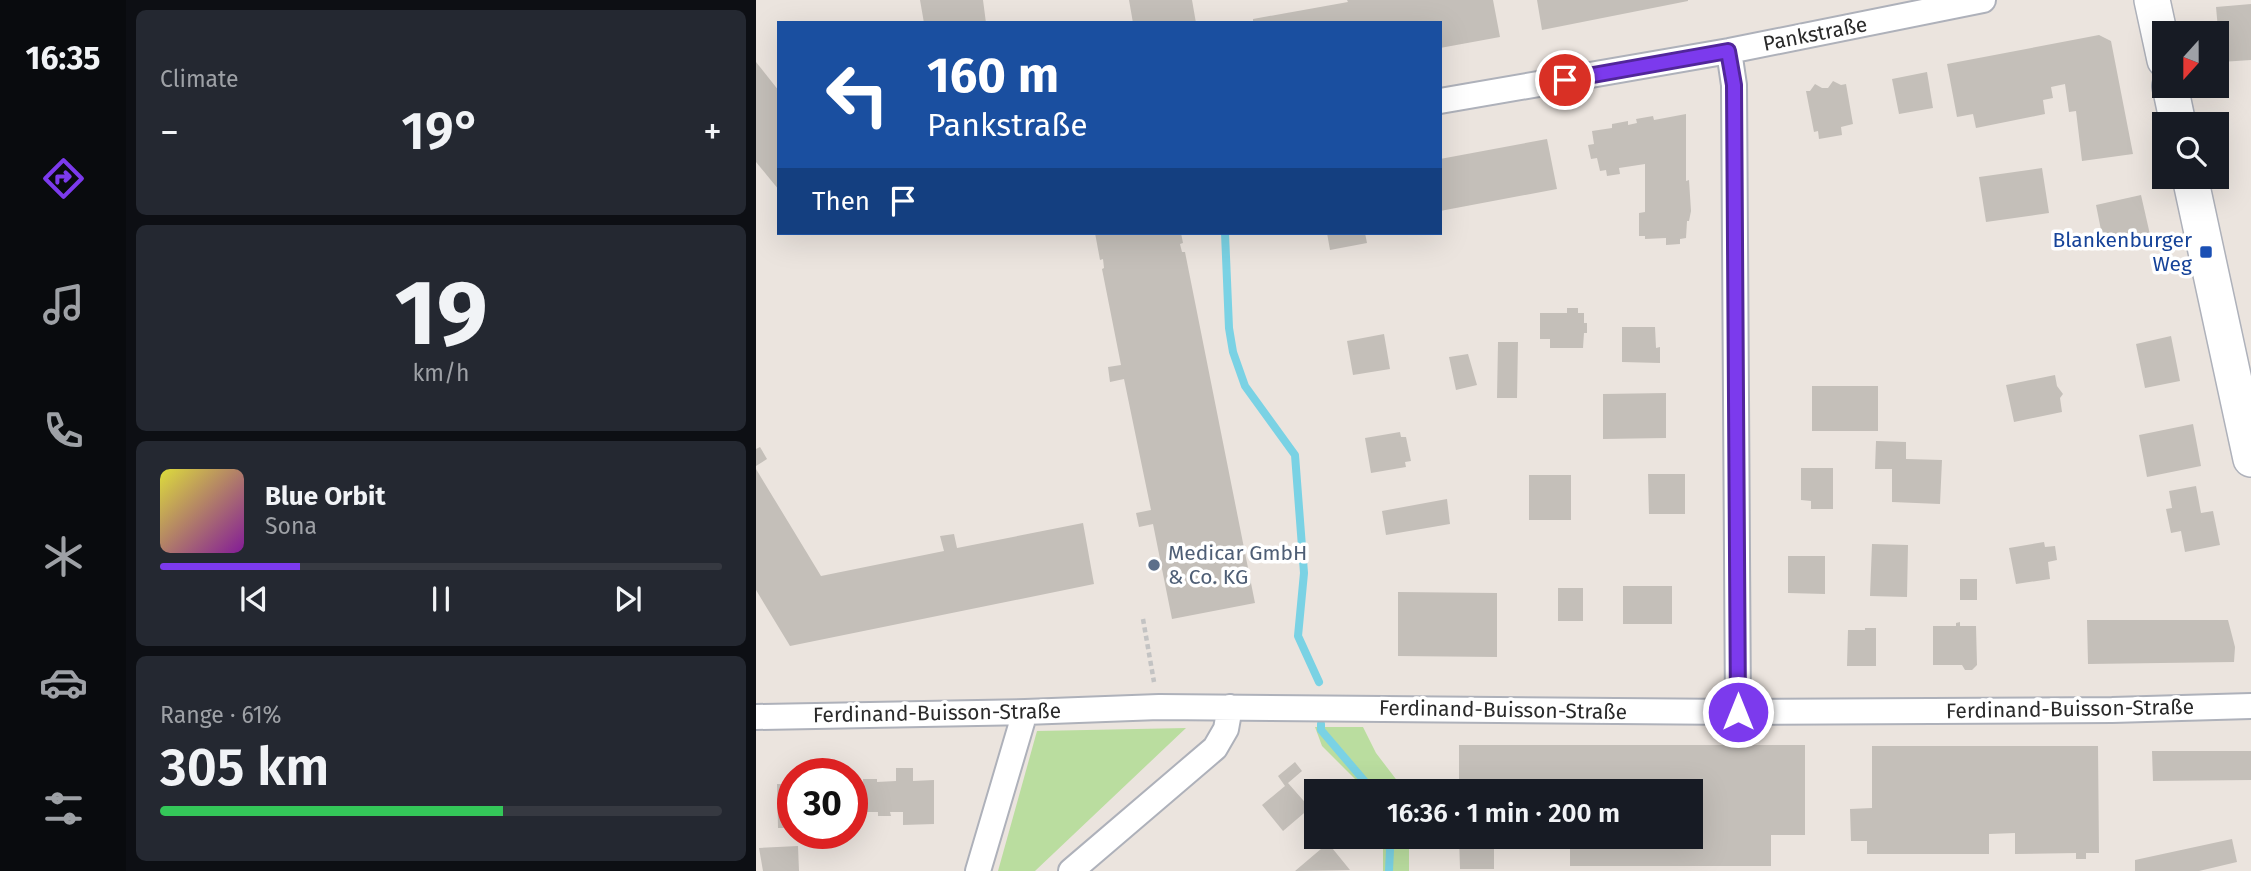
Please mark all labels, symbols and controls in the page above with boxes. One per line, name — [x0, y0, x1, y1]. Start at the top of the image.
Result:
street label: Pankstraße — [1761, 11, 1869, 57]
north arrow — [2152, 21, 2230, 98]
map controls — [2152, 21, 2229, 189]
text: 16:35 — [26, 39, 100, 77]
text: 160 m — [927, 46, 1059, 105]
icon: left — [812, 49, 903, 140]
pin — [1535, 50, 1595, 110]
icon: arrive — [1546, 61, 1584, 99]
text: Climate — [160, 65, 239, 93]
text: 19° — [401, 100, 481, 163]
text: Pankstraße — [927, 106, 1088, 144]
text: − — [160, 109, 179, 155]
text: + — [703, 109, 722, 155]
button: search — [2152, 112, 2229, 189]
icon: directions — [39, 154, 88, 203]
icon: arrive — [884, 182, 922, 220]
text: Then — [812, 186, 870, 217]
place label: Blankenburger Weg — [2053, 227, 2192, 277]
marker: Blankenburger Weg — [2198, 244, 2214, 260]
text: 19 — [394, 259, 488, 368]
icon: music — [39, 280, 88, 329]
text: km/h — [413, 359, 469, 387]
icon: phone — [39, 406, 88, 455]
text: Blue Orbit — [265, 481, 385, 512]
text: Sona — [265, 512, 317, 540]
icon: climate — [39, 532, 88, 581]
place label: Medicar GmbH & Co. KG — [1168, 540, 1307, 590]
marker: Medicar GmbH & Co. KG — [1146, 557, 1162, 573]
icon: previous — [235, 580, 273, 618]
icon: pause — [422, 580, 460, 618]
icon: next — [609, 580, 647, 618]
icon: car — [39, 658, 88, 707]
position arrow — [1701, 675, 1775, 749]
street label: Ferdinand-Buisson-Straße — [1946, 694, 2194, 724]
street label: Ferdinand-Buisson-Straße — [1379, 695, 1627, 725]
street label: Ferdinand-Buisson-Straße — [813, 698, 1061, 728]
text: Range · 61% — [160, 701, 282, 729]
text: 305 km — [160, 736, 329, 799]
speed limit sign: 30 — [777, 758, 868, 849]
icon: filters — [39, 784, 88, 833]
text: 16:36 · 1 min · 200 m — [1387, 798, 1620, 829]

